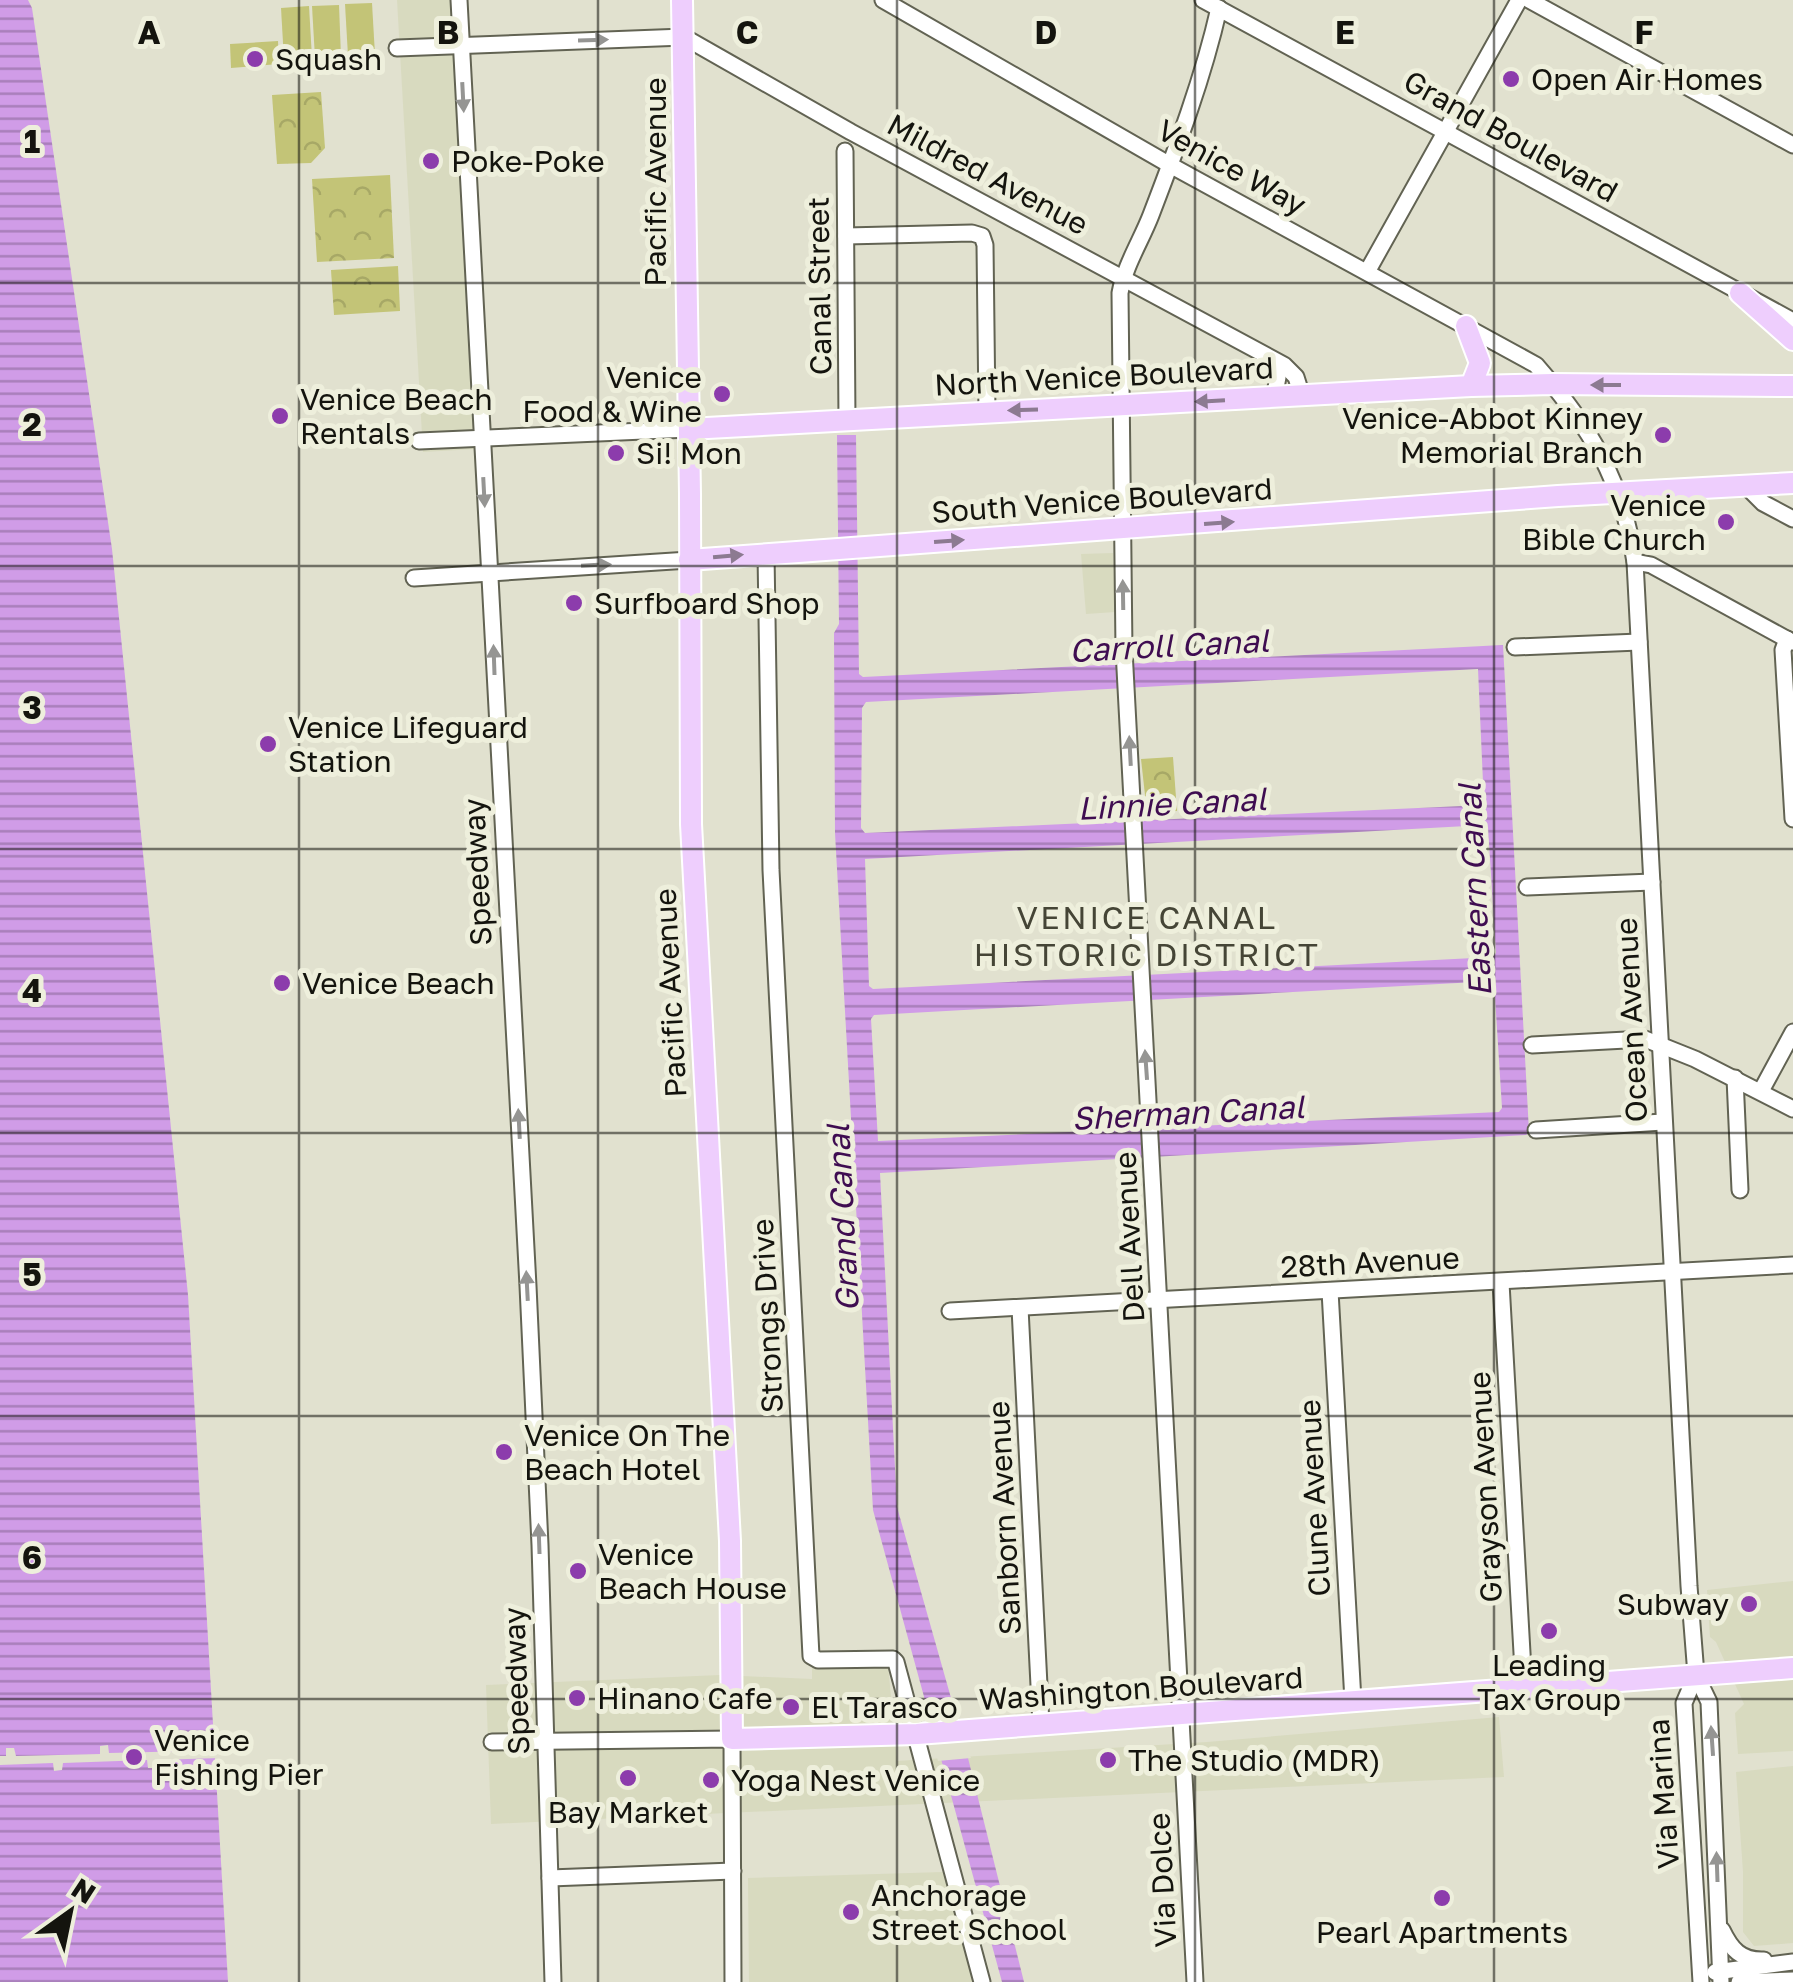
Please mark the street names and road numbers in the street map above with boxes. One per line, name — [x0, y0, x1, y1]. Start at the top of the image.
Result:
street label: Grand Boulevard — [1398, 62, 1624, 210]
street label: Pacific Avenue — [637, 77, 673, 287]
street label: Mildred Avenue — [881, 106, 1095, 242]
street label: Venice Way — [1151, 111, 1313, 223]
street label: Canal Street — [799, 196, 839, 376]
street label: North Venice Boulevard — [934, 349, 1274, 403]
street label: South Venice Boulevard — [930, 470, 1274, 530]
street label: Speedway — [455, 797, 499, 947]
street label: Pacific Avenue — [647, 887, 693, 1099]
street label: Ocean Avenue — [1608, 917, 1654, 1123]
street label: Dell Avenue — [1107, 1151, 1151, 1323]
street label: Strongs Drive — [744, 1218, 790, 1414]
street label: 28th Avenue — [1279, 1239, 1461, 1285]
street label: Grayson Avenue — [1461, 1370, 1509, 1604]
street label: Clune Avenue — [1291, 1398, 1337, 1598]
street label: Sanborn Avenue — [980, 1400, 1028, 1636]
street label: Speedway — [495, 1606, 537, 1755]
street label: Washington Boulevard — [978, 1659, 1304, 1717]
street label: Via Marina — [1640, 1718, 1686, 1870]
street label: Via Dolce — [1141, 1812, 1183, 1948]

